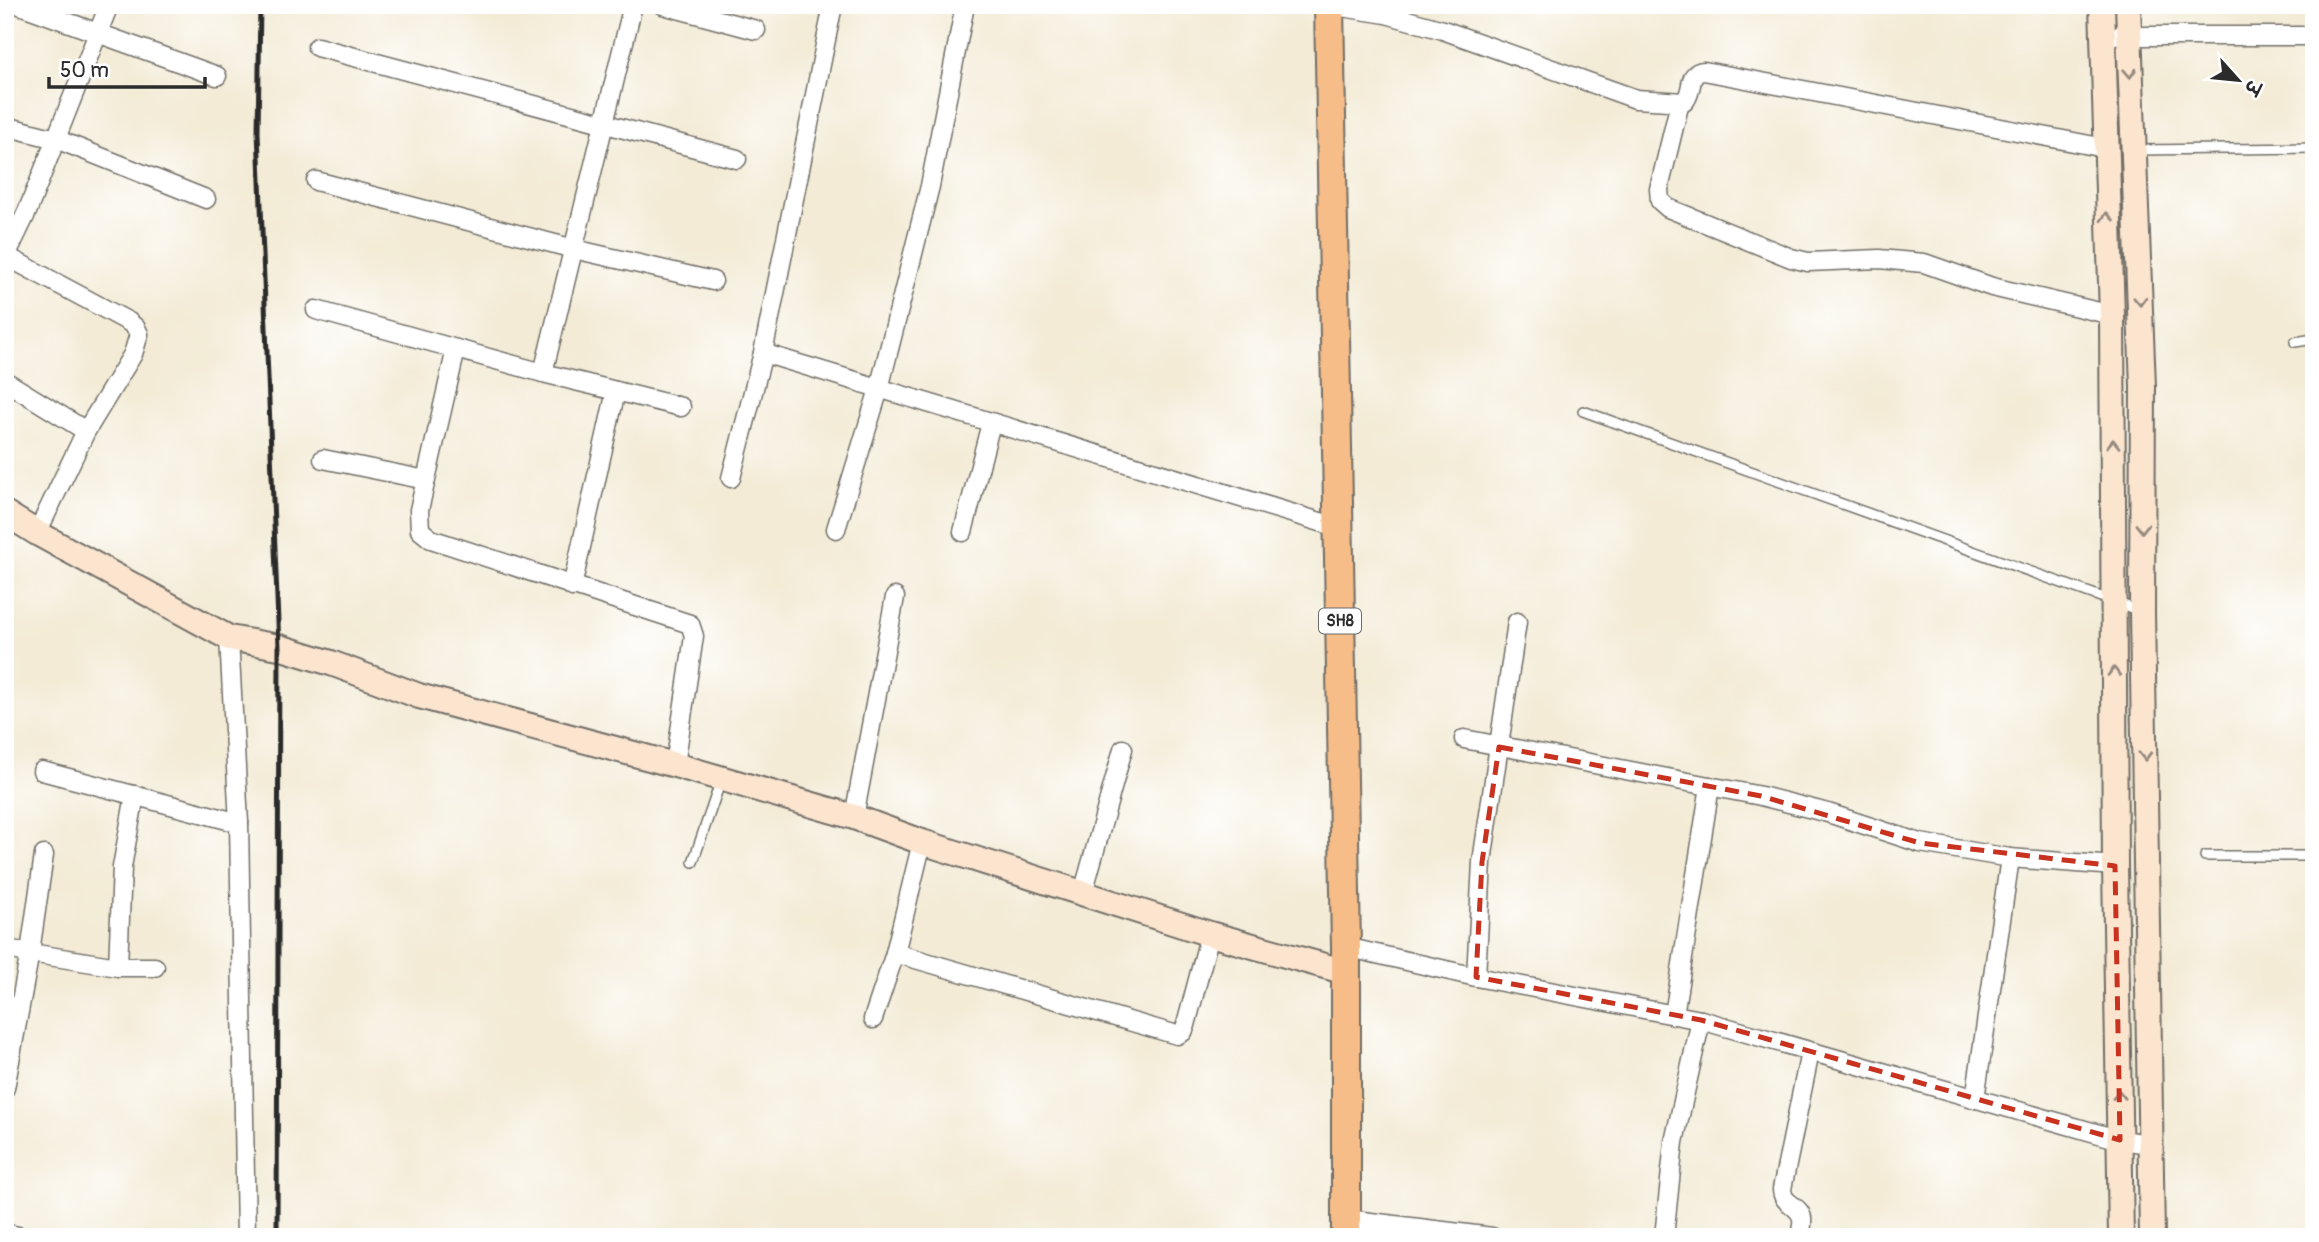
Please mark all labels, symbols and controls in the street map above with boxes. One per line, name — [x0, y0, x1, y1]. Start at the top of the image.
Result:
scale bar — [49, 46, 205, 90]
north arrow — [2204, 46, 2274, 116]
text: 50 m — [60, 57, 109, 84]
one-way arrow — [2122, 68, 2137, 79]
text: उ — [2238, 74, 2267, 100]
one-way arrow — [2100, 211, 2115, 222]
one-way arrow — [2132, 296, 2148, 306]
one-way arrow — [2105, 438, 2120, 449]
one-way arrow — [2134, 523, 2150, 534]
road number: SH8 — [1319, 608, 1361, 634]
one-way arrow — [2106, 666, 2122, 676]
one-way arrow — [2137, 750, 2152, 761]
one-way arrow — [2111, 1089, 2127, 1100]

